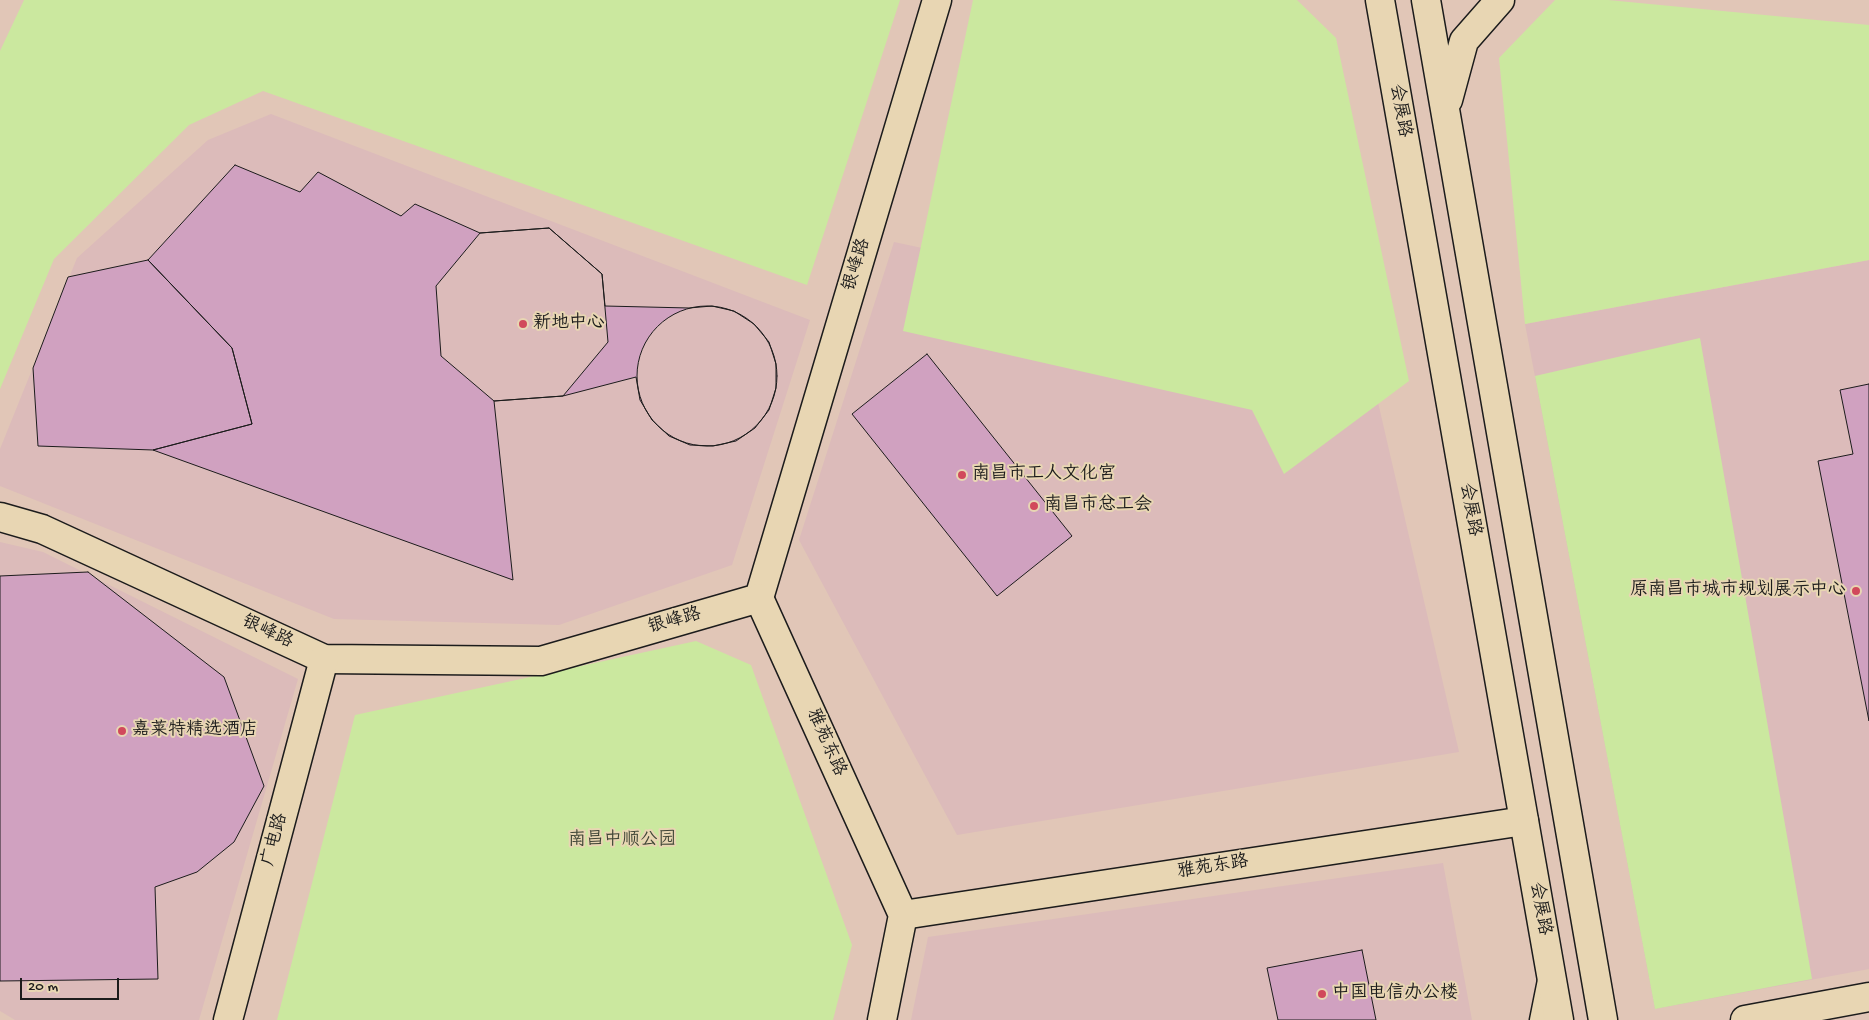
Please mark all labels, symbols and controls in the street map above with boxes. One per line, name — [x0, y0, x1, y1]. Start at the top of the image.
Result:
street label: 会展路 — [1384, 83, 1414, 139]
street label: 银峰路 — [840, 236, 876, 294]
place label: 新地中心 — [533, 313, 605, 335]
marker: 新地中心 — [517, 318, 529, 330]
place label: 南昌市工人文化宫 — [972, 464, 1116, 486]
marker: 南昌市工人文化宫 — [956, 469, 968, 481]
street label: 会展路 — [1454, 482, 1484, 538]
place label: 南昌市总工会 — [1044, 495, 1152, 517]
marker: 南昌市总工会 — [1028, 500, 1040, 512]
place label: 原南昌市城市规划展示中心 — [1630, 580, 1846, 602]
marker: 原南昌市城市规划展示中心 — [1850, 585, 1862, 597]
street label: 银峰路 — [646, 604, 704, 640]
street label: 银峰路 — [238, 612, 296, 654]
street label: 雅苑东路 — [800, 706, 850, 780]
place label: 嘉莱特精选酒店 — [132, 720, 258, 742]
marker: 嘉莱特精选酒店 — [116, 725, 128, 737]
street label: 广电路 — [259, 811, 293, 869]
park label: 南昌中顺公园 — [568, 830, 676, 852]
street label: 雅苑东路 — [1176, 852, 1250, 884]
street label: 会展路 — [1524, 881, 1554, 937]
scale bar — [22, 968, 121, 1000]
text: 20 m — [28, 978, 58, 996]
place label: 中国电信办公楼 — [1332, 983, 1458, 1005]
marker: 中国电信办公楼 — [1316, 988, 1328, 1000]

